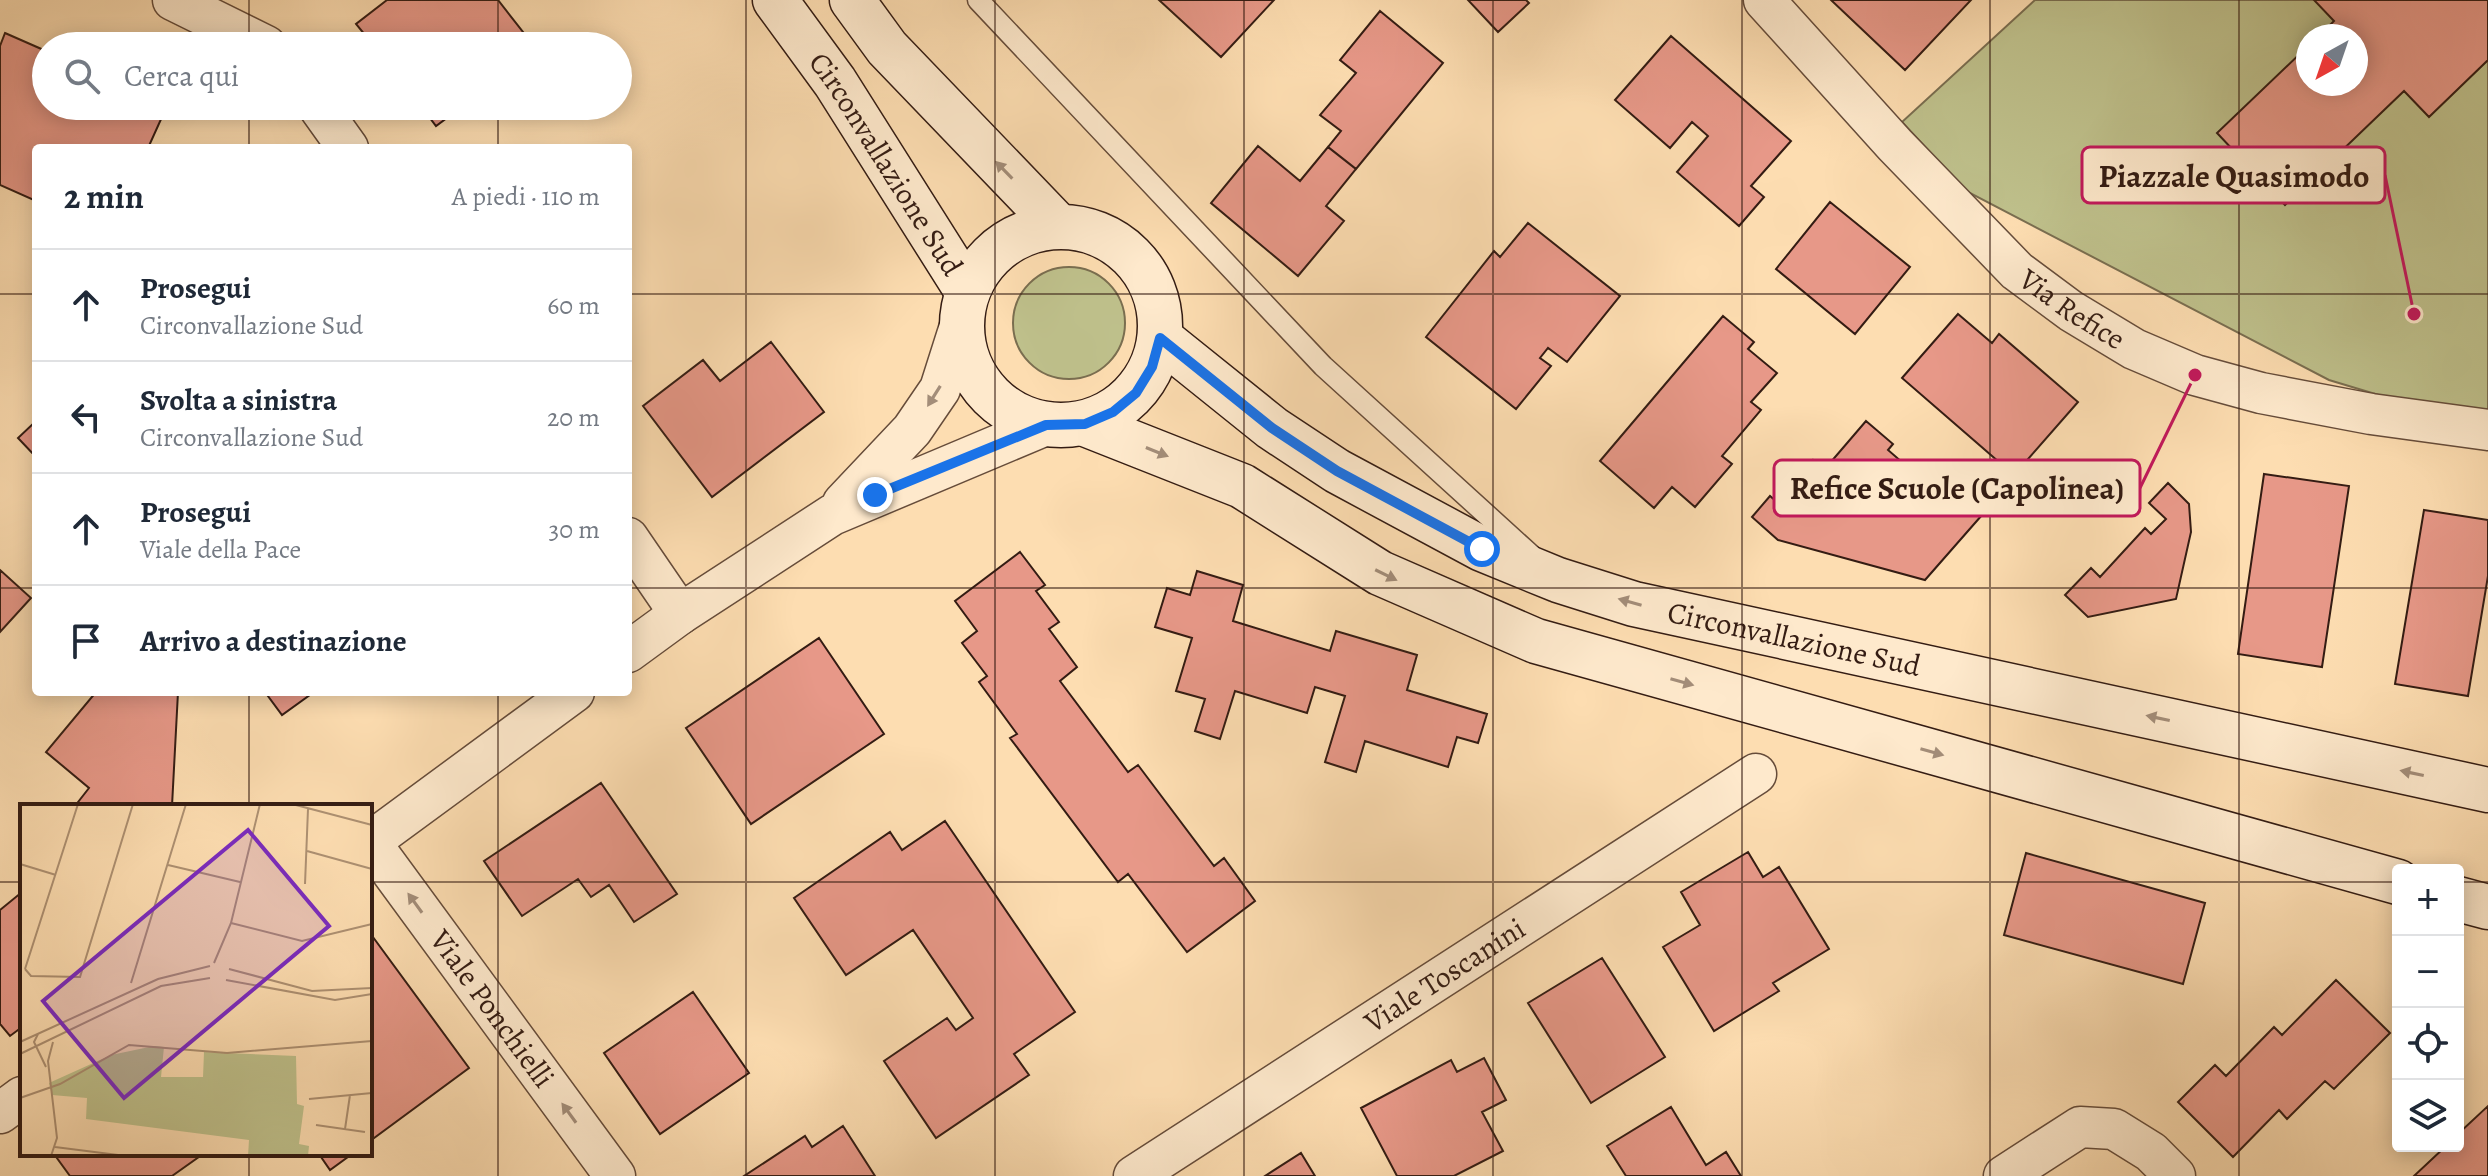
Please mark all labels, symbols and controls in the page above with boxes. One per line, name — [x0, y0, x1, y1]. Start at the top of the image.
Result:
north arrow — [2296, 24, 2368, 96]
search box — [32, 32, 632, 120]
street label: Circonvallazione Sud — [800, 44, 973, 284]
icon: search — [60, 54, 104, 98]
text: Cerca qui — [124, 56, 239, 96]
callout: Piazzale Quasimodo — [2082, 147, 2385, 203]
text: Piazzale Quasimodo — [2099, 154, 2369, 198]
one-way arrow — [995, 161, 1014, 180]
text: 2 min — [64, 173, 144, 220]
text: A piedi · 110 m — [452, 179, 600, 214]
street label: Via Refice — [2010, 259, 2133, 359]
text: Prosegui — [140, 268, 251, 308]
icon: ahead — [64, 283, 108, 327]
text: 60 m — [547, 288, 600, 323]
text: Circonvallazione Sud — [140, 308, 363, 343]
text: Svolta a sinistra — [140, 380, 337, 420]
one-way arrow — [928, 385, 942, 407]
icon: left — [64, 395, 108, 439]
text: 20 m — [547, 400, 600, 435]
text: Circonvallazione Sud — [140, 420, 363, 455]
one-way arrow — [1146, 446, 1170, 459]
callout: Refice Scuole (Capolinea) — [1774, 460, 2140, 516]
text: Refice Scuole (Capolinea) — [1790, 466, 2124, 510]
route end — [857, 477, 893, 513]
text: Prosegui — [140, 492, 251, 532]
icon: ahead — [64, 507, 108, 551]
text: 30 m — [549, 512, 600, 547]
route start — [1464, 531, 1500, 567]
text: Viale della Pace — [140, 532, 301, 567]
one-way arrow — [1374, 568, 1397, 582]
street label: Circonvallazione Sud — [1664, 592, 1925, 686]
one-way arrow — [1618, 595, 1642, 608]
icon: arrive — [64, 619, 108, 663]
text: Arrivo a destinazione — [140, 621, 407, 661]
one-way arrow — [1670, 676, 1694, 689]
one-way arrow — [2145, 711, 2170, 724]
one-way arrow — [1921, 746, 1945, 759]
one-way arrow — [2399, 766, 2424, 779]
inset map — [20, 804, 372, 1156]
map controls — [2392, 864, 2464, 1152]
button: + — [2392, 864, 2464, 936]
one-way arrow — [408, 893, 423, 914]
street label: Viale Toscanini — [1356, 908, 1533, 1042]
street label: Viale Ponchielli — [420, 921, 564, 1096]
button: − — [2392, 936, 2464, 1008]
button: locate — [2392, 1008, 2464, 1080]
button: layers — [2392, 1080, 2464, 1152]
one-way arrow — [561, 1102, 577, 1124]

